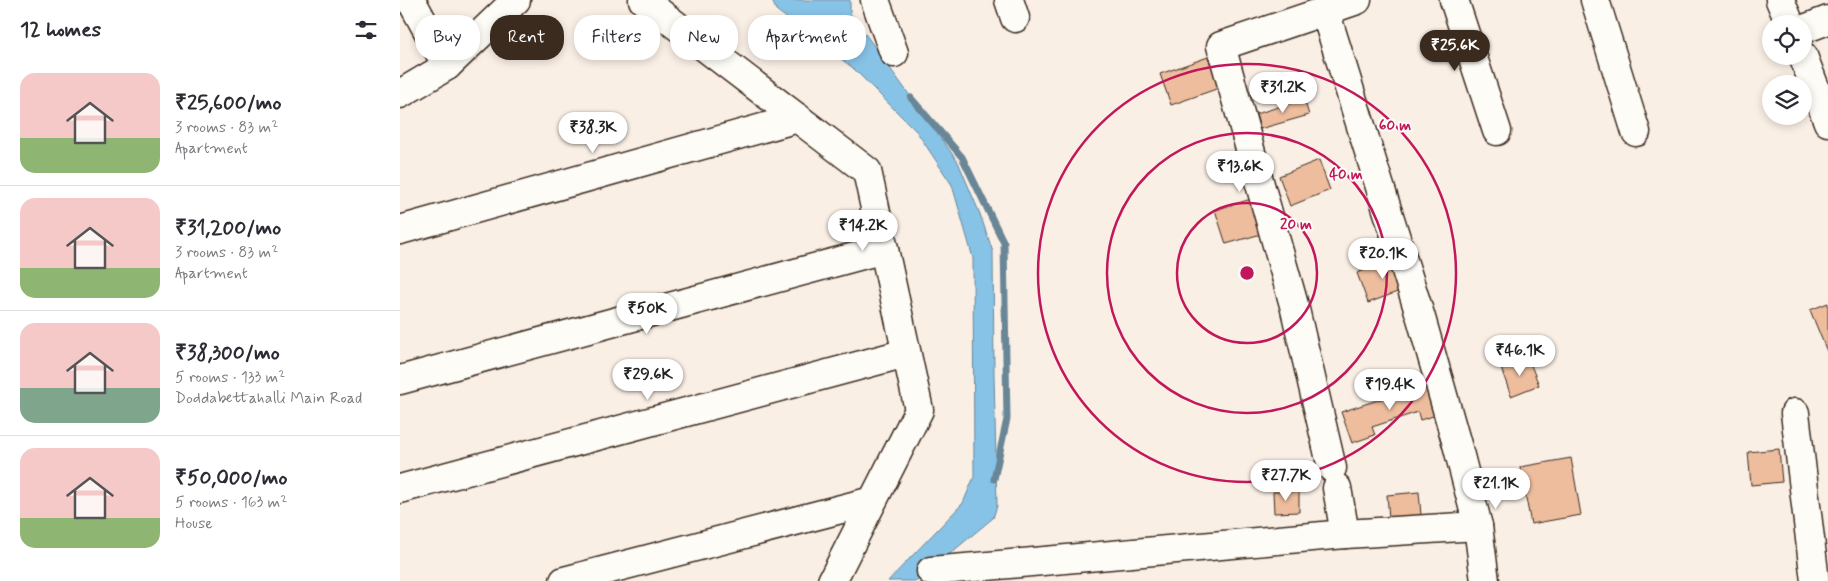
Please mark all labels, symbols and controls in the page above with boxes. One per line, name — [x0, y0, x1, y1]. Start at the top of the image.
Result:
chip: Buy — [415, 15, 480, 60]
chip: Rent — [490, 15, 564, 60]
chip: Filters — [574, 15, 660, 60]
chip: New — [670, 15, 738, 60]
chip: Apartment — [748, 15, 866, 60]
map controls — [1762, 15, 1812, 125]
button: locate — [1762, 15, 1812, 65]
text: 12 homes — [20, 16, 101, 44]
icon: filters — [352, 16, 380, 44]
pin: ₹25.6K — [1414, 30, 1496, 72]
text: ₹25.6K — [1431, 35, 1479, 56]
pin: ₹31.2K — [1242, 72, 1324, 114]
button: layers — [1762, 75, 1812, 125]
text: ₹31.2K — [1260, 77, 1306, 98]
text: ₹25,600/mo — [175, 89, 282, 117]
icon: home — [60, 93, 120, 153]
pin: ₹38.3K — [552, 112, 634, 154]
text: 60 m — [1379, 116, 1411, 136]
text: 3 rooms · 83 m² — [175, 117, 278, 138]
text: ₹38.3K — [570, 117, 617, 138]
text: Apartment — [175, 138, 248, 159]
pin: ₹13.6K — [1199, 150, 1281, 193]
text: ₹13.6K — [1217, 156, 1263, 177]
text: 40 m — [1329, 165, 1363, 185]
pin: ₹14.2K — [822, 210, 904, 252]
text: ₹31,200/mo — [175, 214, 281, 242]
text: ₹14.2K — [839, 215, 887, 236]
text: 20 m — [1280, 215, 1312, 235]
icon: home — [60, 218, 120, 278]
pin: ₹20.1K — [1342, 238, 1424, 280]
text: 3 rooms · 83 m² — [175, 242, 278, 263]
text: ₹20.1K — [1359, 243, 1407, 264]
text: Apartment — [175, 263, 248, 284]
centre of rings — [1238, 264, 1256, 282]
pin: ₹50K — [617, 292, 677, 335]
text: ₹50K — [627, 298, 667, 319]
pin: ₹46.1K — [1479, 334, 1561, 377]
text: ₹38,300/mo — [175, 339, 280, 367]
text: ₹46.1K — [1495, 340, 1545, 361]
icon: home — [60, 343, 120, 403]
pin: ₹29.6K — [607, 358, 689, 401]
text: ₹29.6K — [623, 364, 673, 385]
text: 5 rooms · 133 m² — [175, 367, 285, 388]
pin: ₹19.4K — [1349, 368, 1431, 411]
text: ₹19.4K — [1365, 374, 1415, 395]
text: Doddabettahalli Main Road — [175, 388, 362, 409]
pin: ₹27.7K — [1245, 460, 1327, 502]
text: ₹50,000/mo — [175, 464, 287, 492]
text: ₹27.7K — [1261, 465, 1311, 486]
icon: home — [60, 468, 120, 528]
pin: ₹21.1K — [1455, 468, 1537, 510]
text: ₹21.1K — [1473, 473, 1519, 494]
text: 5 rooms · 163 m² — [175, 492, 287, 513]
text: House — [175, 513, 213, 534]

